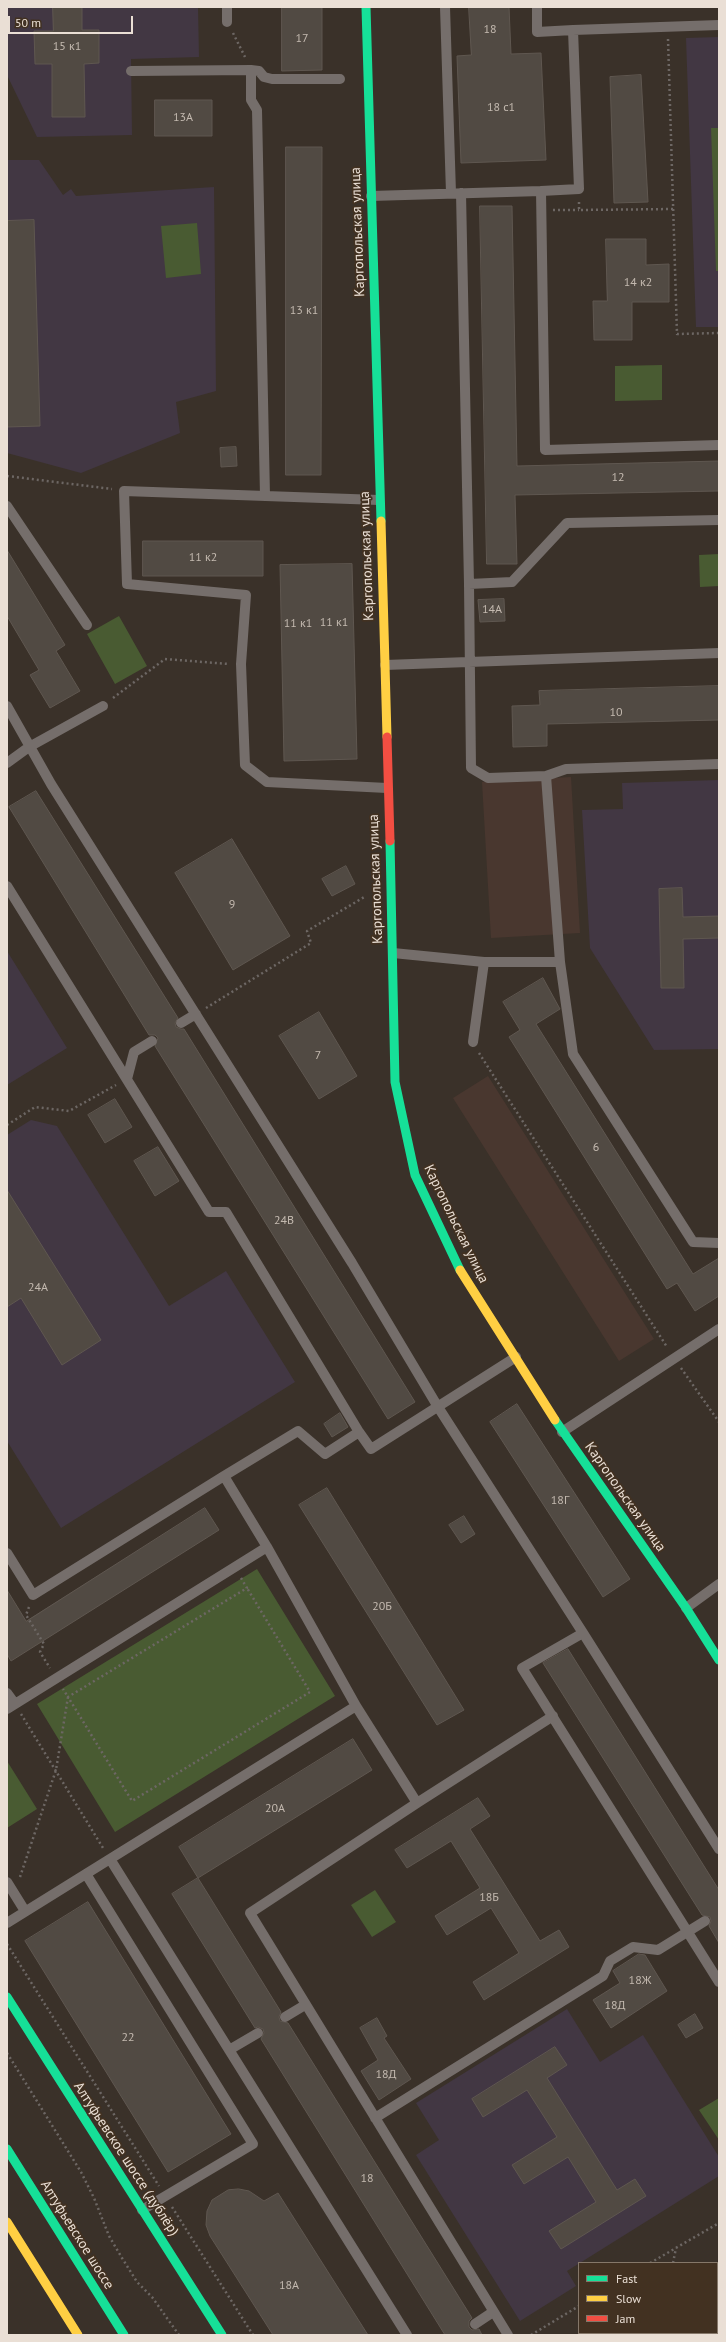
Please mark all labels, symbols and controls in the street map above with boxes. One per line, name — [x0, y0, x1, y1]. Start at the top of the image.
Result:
scale bar — [10, 8, 135, 34]
text: 50 m — [15, 15, 41, 30]
house number: 18 — [483, 23, 497, 37]
house number: 17 — [295, 32, 309, 46]
house number: 15 к1 — [53, 40, 81, 54]
house number: 18 с1 — [487, 101, 515, 115]
house number: 13А — [173, 111, 193, 125]
street label: Каргопольская улица — [347, 167, 369, 297]
house number: 14 к2 — [624, 276, 652, 290]
house number: 13 к1 — [290, 304, 318, 318]
house number: 12 — [611, 471, 625, 485]
street label: Каргопольская улица — [356, 491, 378, 621]
house number: 11 к2 — [189, 551, 217, 565]
house number: 14А — [482, 603, 502, 617]
house number: 11 к1 — [320, 616, 348, 630]
house number: 11 к1 — [284, 617, 312, 631]
house number: 10 — [609, 706, 623, 720]
street label: Каргопольская улица — [365, 814, 387, 944]
house number: 9 — [229, 898, 235, 912]
house number: 7 — [315, 1049, 321, 1063]
house number: 6 — [593, 1141, 599, 1155]
street label: Каргопольская улица — [420, 1162, 492, 1286]
house number: 24В — [274, 1214, 294, 1228]
house number: 24А — [28, 1281, 48, 1295]
street label: Каргопольская улица — [581, 1439, 669, 1555]
house number: 18Г — [551, 1494, 569, 1508]
house number: 20Б — [372, 1600, 392, 1614]
house number: 20А — [265, 1802, 285, 1816]
house number: 18Б — [479, 1891, 499, 1905]
house number: 18Ж — [629, 1974, 651, 1988]
house number: 18Д — [604, 1999, 626, 2013]
house number: 22 — [121, 2031, 135, 2045]
house number: 18Д — [375, 2068, 397, 2082]
street label: Алтуфьевское шоссе (дублёр) — [70, 2079, 182, 2239]
house number: 18 — [360, 2172, 374, 2186]
street label: Алтуфьевское шоссе — [37, 2177, 117, 2293]
legend — [578, 2262, 718, 2334]
text: Fast — [616, 2271, 637, 2286]
house number: 18А — [279, 2279, 299, 2293]
text: Slow — [616, 2291, 641, 2306]
text: Jam — [616, 2311, 635, 2326]

